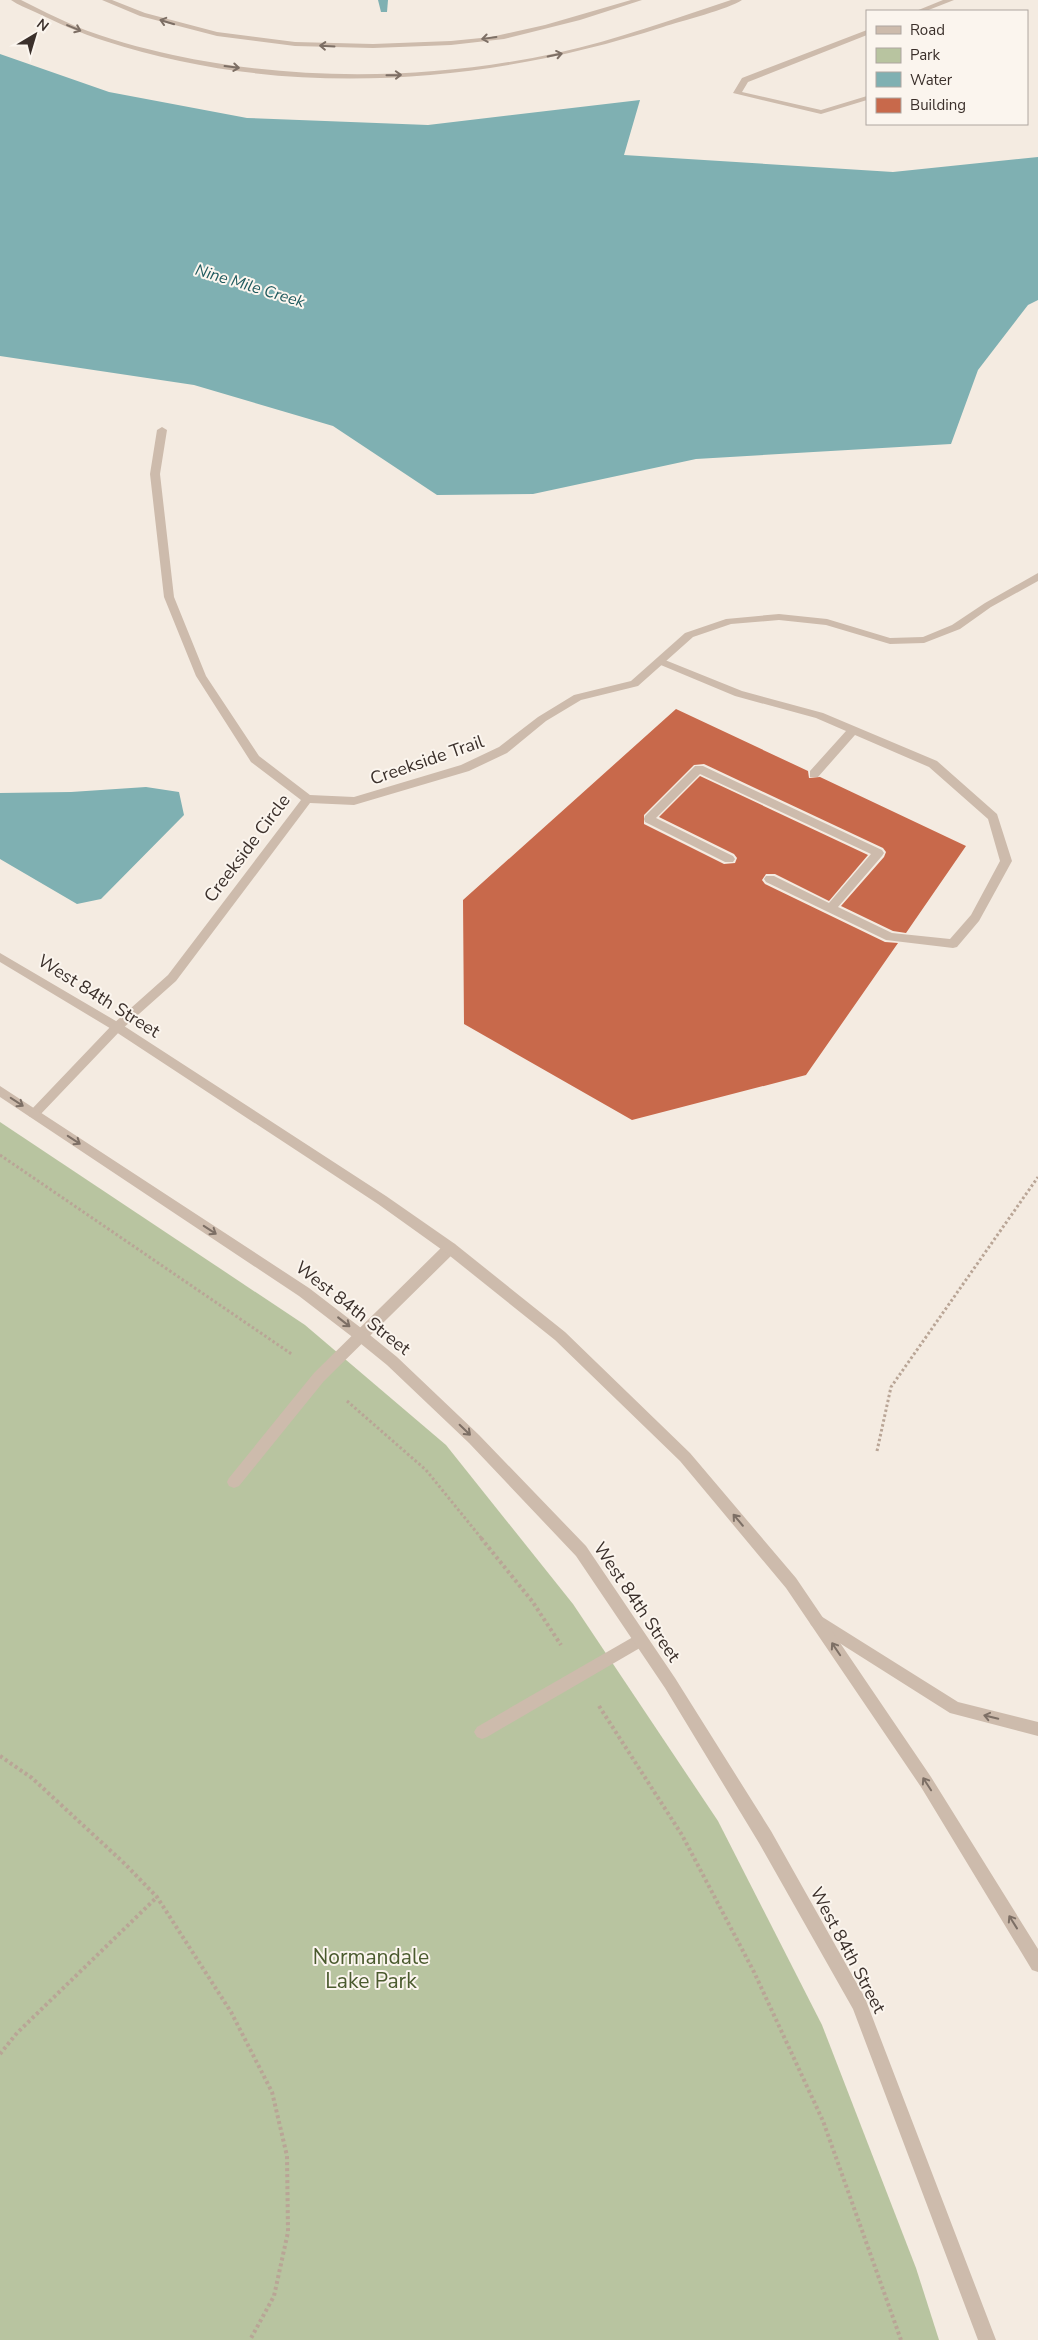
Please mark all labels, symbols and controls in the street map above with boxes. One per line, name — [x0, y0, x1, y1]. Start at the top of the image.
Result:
north arrow — [10, 10, 60, 60]
legend — [866, 10, 1028, 125]
text: N — [33, 14, 53, 36]
one-way arrow — [159, 16, 175, 26]
text: Road — [910, 20, 945, 40]
one-way arrow — [66, 24, 81, 34]
one-way arrow — [481, 34, 497, 44]
one-way arrow — [319, 41, 335, 50]
text: Park — [910, 45, 940, 65]
one-way arrow — [546, 50, 562, 59]
one-way arrow — [223, 62, 239, 72]
one-way arrow — [385, 70, 401, 80]
text: Water — [910, 70, 953, 90]
text: Building — [910, 95, 966, 115]
water label: Nine Mile Creek — [193, 259, 308, 313]
street label: Creekside Trail — [367, 729, 488, 791]
street label: Creekside Circle — [198, 789, 296, 907]
street label: West 84th Street — [33, 949, 165, 1044]
one-way arrow — [10, 1097, 24, 1108]
one-way arrow — [67, 1136, 81, 1146]
one-way arrow — [203, 1225, 217, 1235]
street label: West 84th Street — [291, 1256, 416, 1361]
one-way arrow — [337, 1317, 350, 1328]
one-way arrow — [458, 1424, 471, 1436]
one-way arrow — [733, 1514, 744, 1527]
street label: West 84th Street — [588, 1537, 686, 1667]
one-way arrow — [831, 1643, 841, 1657]
one-way arrow — [983, 1712, 999, 1721]
one-way arrow — [922, 1777, 933, 1791]
street label: West 84th Street — [805, 1883, 892, 2018]
one-way arrow — [1008, 1916, 1018, 1930]
park label: Normandale Lake Park — [313, 1943, 429, 1995]

